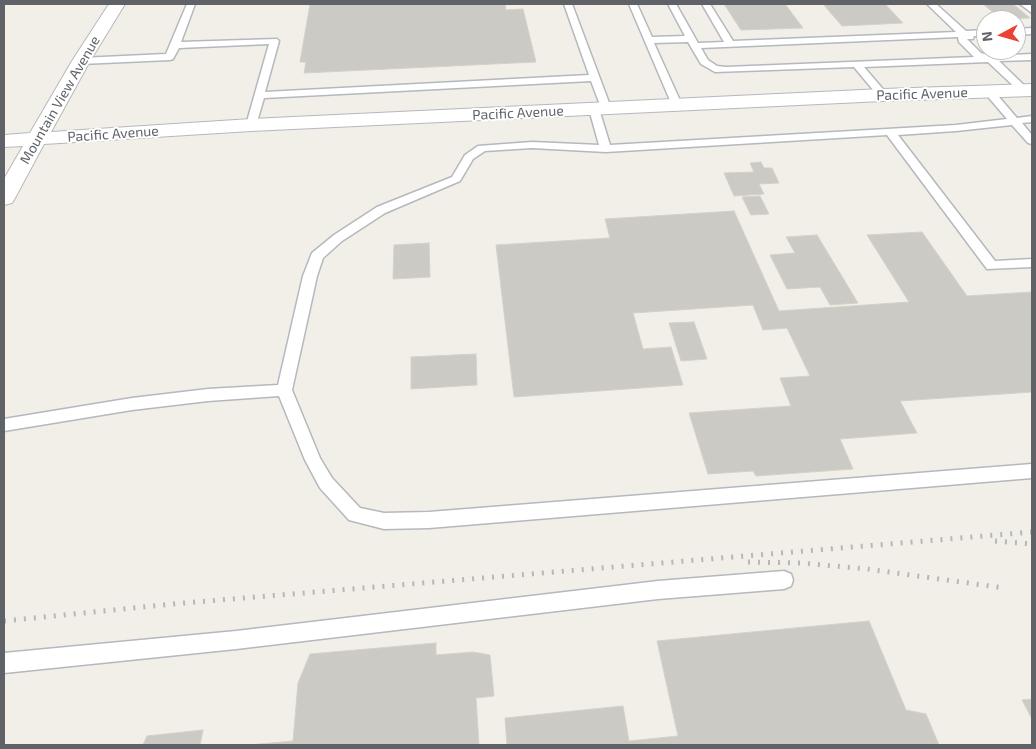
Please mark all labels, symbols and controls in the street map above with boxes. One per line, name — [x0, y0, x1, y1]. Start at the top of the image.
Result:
north arrow — [976, 10, 1026, 60]
text: N — [978, 31, 996, 42]
street label: Mountain View Avenue — [16, 33, 104, 167]
street label: Pacific Avenue — [876, 84, 968, 104]
street label: Pacific Avenue — [472, 102, 564, 124]
street label: Pacific Avenue — [67, 122, 159, 146]

